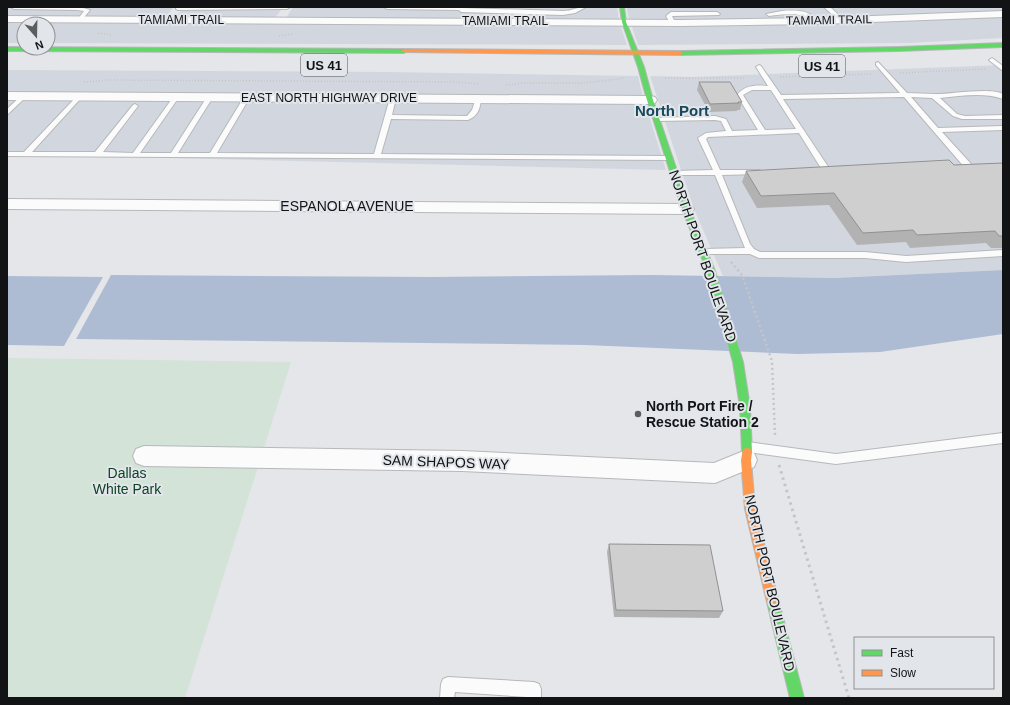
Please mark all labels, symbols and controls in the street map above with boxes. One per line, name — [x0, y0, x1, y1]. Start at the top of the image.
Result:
street label: TAMIAMI TRAIL — [786, 12, 873, 28]
street label: TAMIAMI TRAIL — [138, 13, 224, 27]
street label: TAMIAMI TRAIL — [462, 14, 548, 28]
north arrow — [16, 16, 56, 56]
text: N — [34, 38, 45, 52]
road number: US 41 — [301, 54, 347, 76]
road number: US 41 — [799, 55, 845, 77]
street label: EAST NORTH HIGHWAY DRIVE — [241, 91, 417, 105]
district label: North Port — [635, 102, 709, 119]
street label: NORTH PORT BOULEVARD — [666, 168, 740, 344]
street label: ESPANOLA AVENUE — [280, 198, 414, 214]
place label: North Port Fire / Rescue Station 2 — [646, 398, 759, 430]
marker: North Port Fire / Rescue Station 2 — [633, 409, 643, 419]
street label: SAM SHAPOS WAY — [382, 452, 510, 472]
park label: Dallas White Park — [93, 465, 162, 497]
street label: NORTH PORT BOULEVARD — [742, 493, 798, 673]
legend — [854, 637, 994, 689]
text: Fast — [890, 646, 914, 660]
text: Slow — [890, 666, 916, 680]

